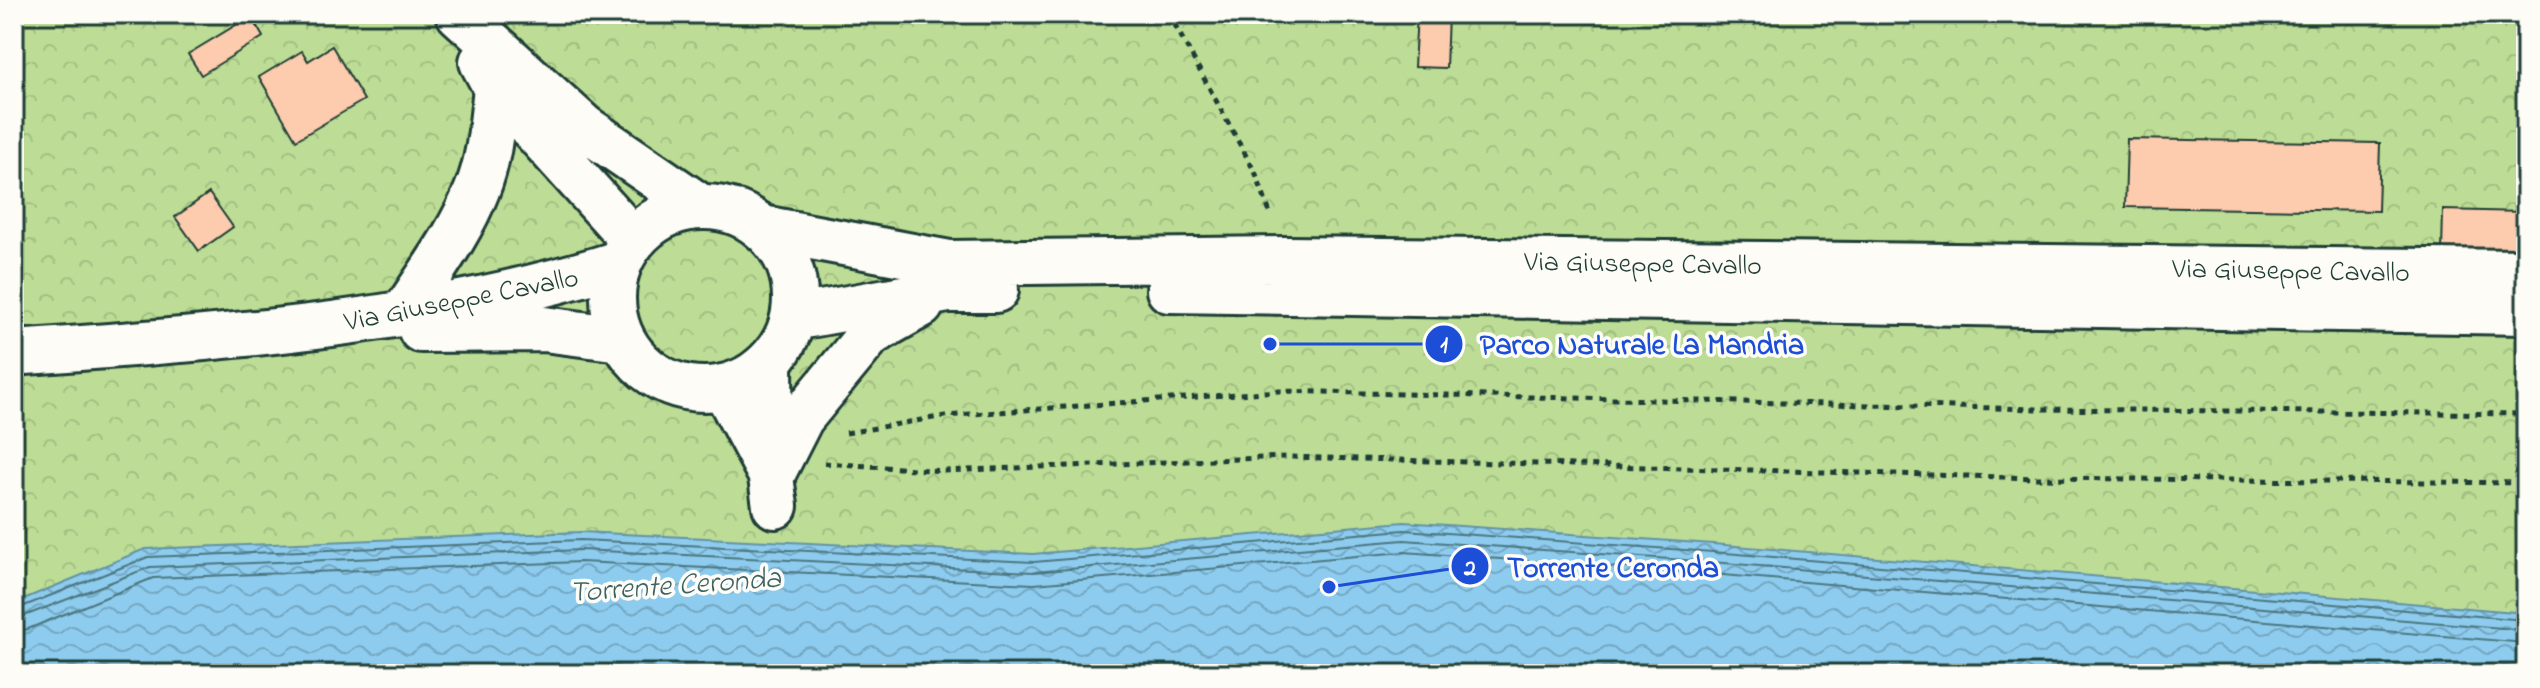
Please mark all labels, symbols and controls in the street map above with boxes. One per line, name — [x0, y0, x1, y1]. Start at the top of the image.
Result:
street label: Via Giuseppe Cavallo — [1523, 243, 1762, 288]
street label: Via Giuseppe Cavallo — [2171, 250, 2410, 295]
street label: Via Giuseppe Cavallo — [340, 259, 582, 344]
callout: Parco Naturale La Mandria — [1424, 317, 1820, 371]
text: Parco Naturale La Mandria — [1480, 325, 1804, 369]
text: 1 — [1440, 329, 1448, 364]
callout: Torrente Ceronda — [1450, 539, 1735, 593]
text: Torrente Ceronda — [1507, 548, 1719, 592]
text: 2 — [1463, 552, 1476, 587]
water label: Torrente Ceronda — [568, 558, 783, 616]

